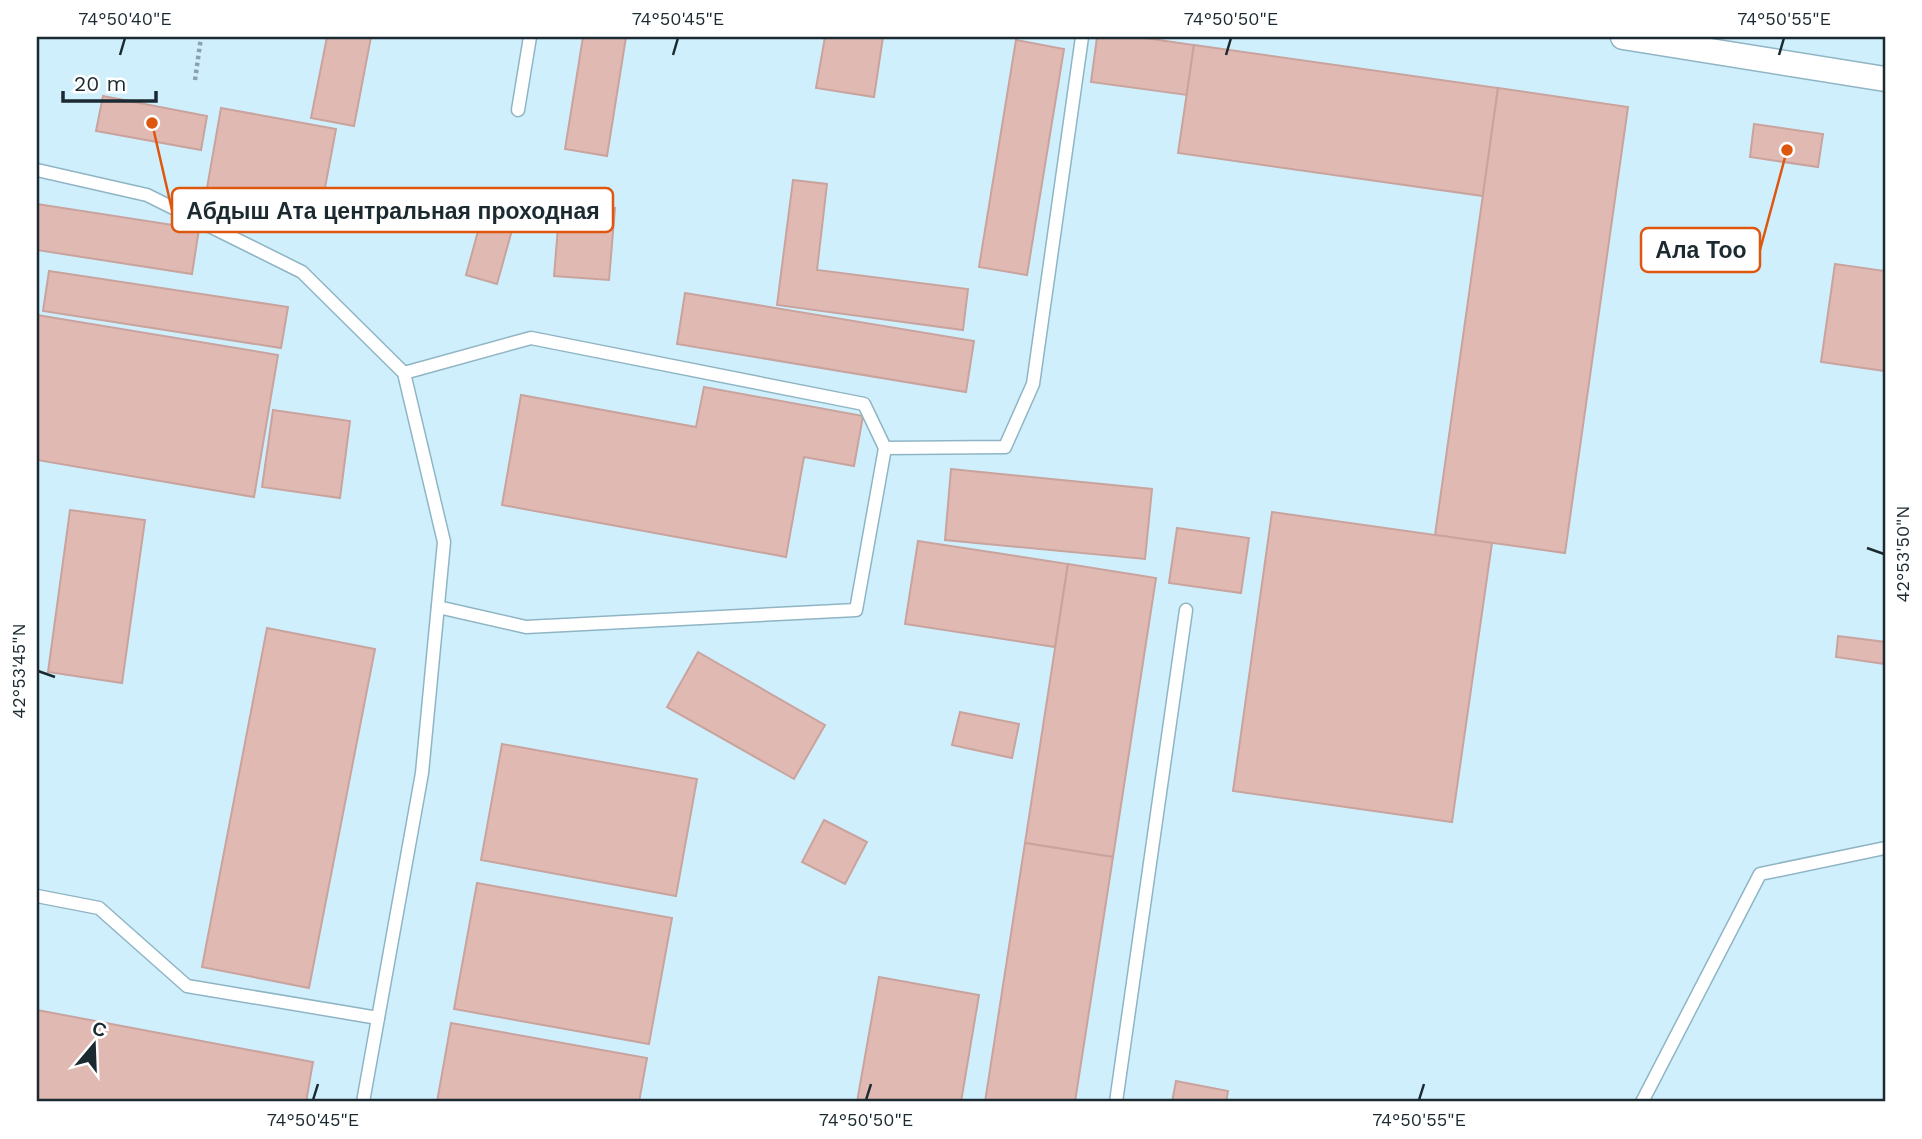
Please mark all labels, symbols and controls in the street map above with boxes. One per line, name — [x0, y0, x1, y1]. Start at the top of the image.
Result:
text: 74°50'40"E — [78, 8, 172, 29]
text: 74°50'45"E — [632, 8, 724, 29]
text: 74°50'50"E — [1184, 8, 1278, 29]
text: 74°50'55"E — [1737, 8, 1831, 29]
scale bar — [63, 60, 156, 104]
text: 20 m — [74, 71, 126, 96]
callout: Абдыш Ата центральная проходная — [172, 188, 613, 232]
text: Абдыш Ата центральная проходная — [186, 198, 600, 225]
callout: Ала Тоо — [1641, 228, 1760, 272]
text: Ала Тоо — [1655, 237, 1747, 264]
text: 42°53'50"N — [1892, 505, 1913, 603]
text: 42°53'45"N — [8, 623, 29, 719]
north arrow — [60, 1010, 130, 1080]
text: С — [89, 1016, 110, 1043]
text: 74°50'45"E — [267, 1109, 359, 1130]
text: 74°50'50"E — [819, 1109, 913, 1130]
text: 74°50'55"E — [1372, 1109, 1466, 1130]

